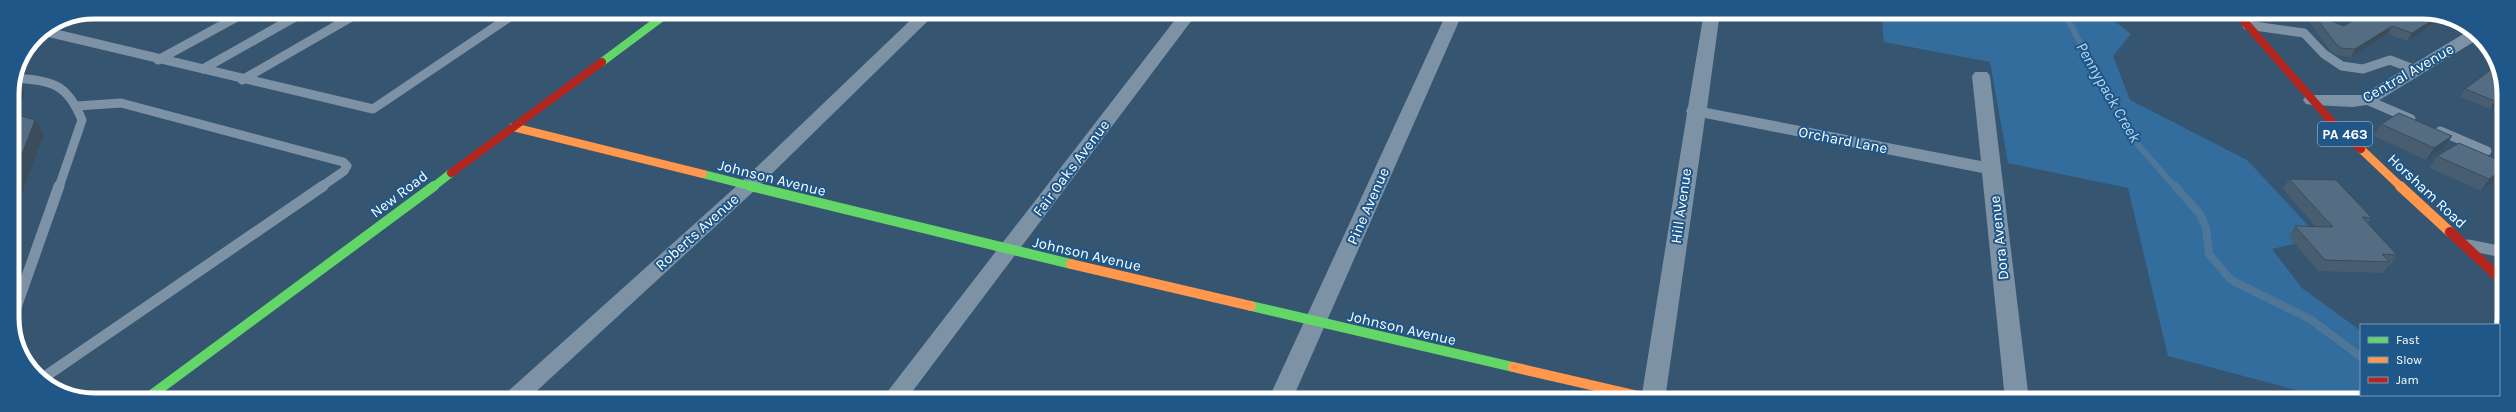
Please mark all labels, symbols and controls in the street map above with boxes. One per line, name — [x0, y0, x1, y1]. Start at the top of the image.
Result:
water label: Pennypack Creek — [2072, 39, 2145, 147]
street label: Central Avenue — [2359, 40, 2457, 106]
street label: Fair Oaks Avenue — [1029, 116, 1113, 220]
road number: PA 463 — [2318, 122, 2372, 146]
street label: Orchard Lane — [1797, 123, 1889, 157]
street label: Horsham Road — [2384, 150, 2470, 232]
street label: Johnson Avenue — [716, 156, 828, 200]
street label: Pine Avenue — [1343, 165, 1393, 247]
street label: New Road — [367, 167, 431, 221]
street label: Hill Avenue — [1667, 167, 1695, 245]
street label: Roberts Avenue — [652, 190, 742, 274]
street label: Dora Avenue — [1986, 195, 2012, 281]
street label: Johnson Avenue — [1031, 233, 1143, 275]
street label: Johnson Avenue — [1346, 307, 1458, 349]
legend — [2360, 324, 2500, 396]
text: Fast — [2396, 333, 2420, 347]
text: Slow — [2396, 353, 2422, 367]
text: Jam — [2396, 373, 2419, 387]

